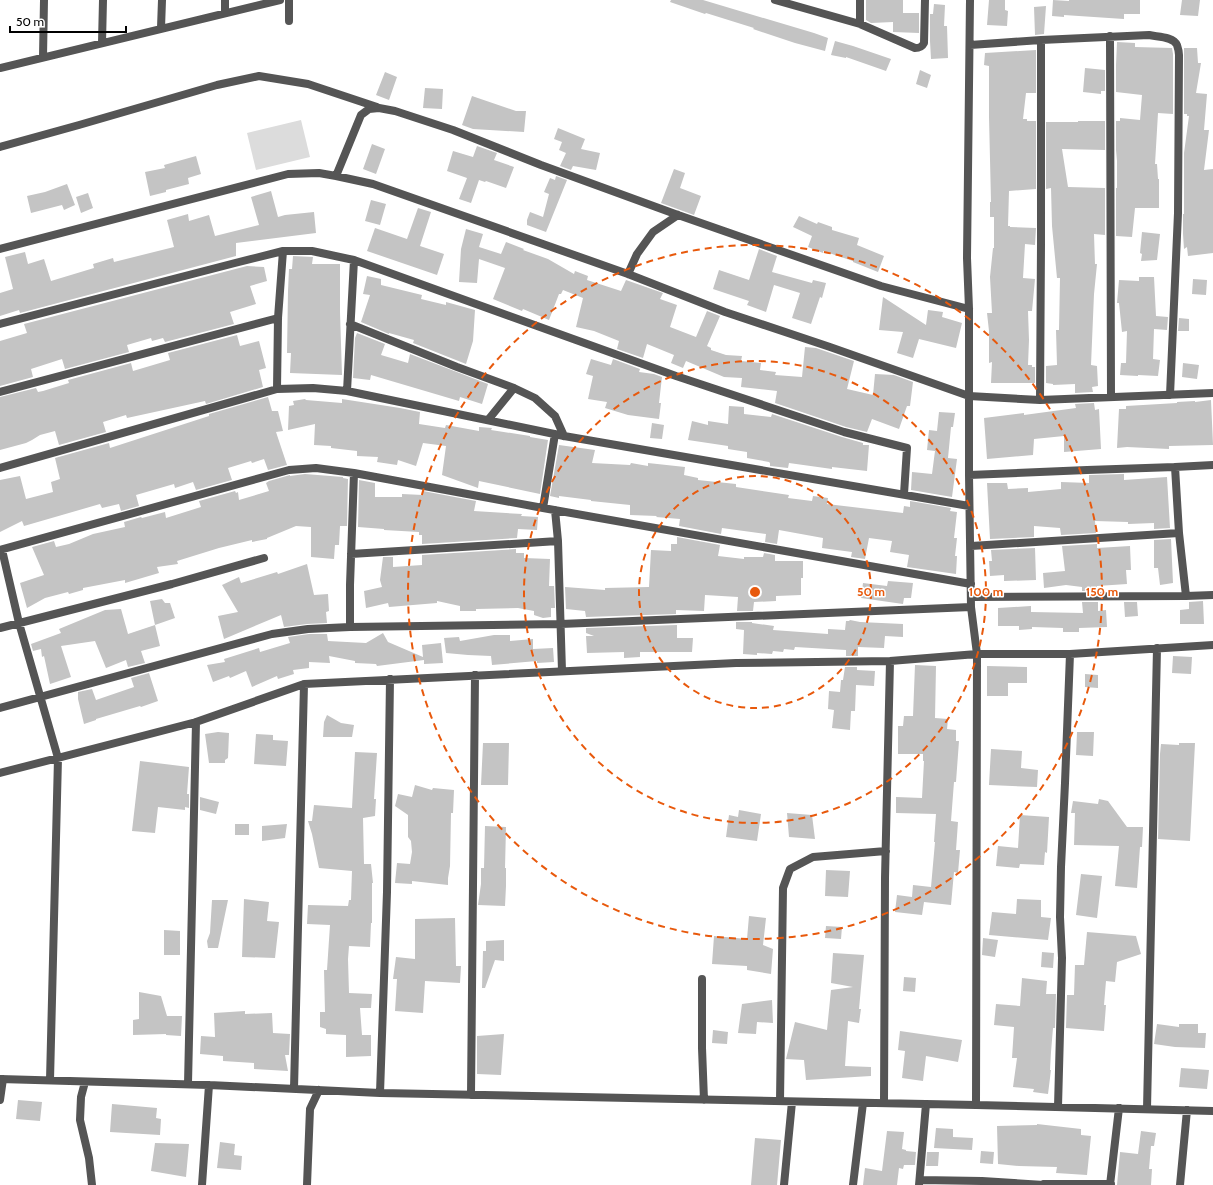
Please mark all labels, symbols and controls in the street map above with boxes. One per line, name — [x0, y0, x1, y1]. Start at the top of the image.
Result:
scale bar — [10, 8, 126, 34]
text: 50 m — [16, 14, 44, 29]
text: 50 m — [857, 584, 885, 599]
text: 100 m — [969, 584, 1003, 599]
text: 150 m — [1086, 584, 1118, 599]
centre of rings — [748, 585, 762, 599]

